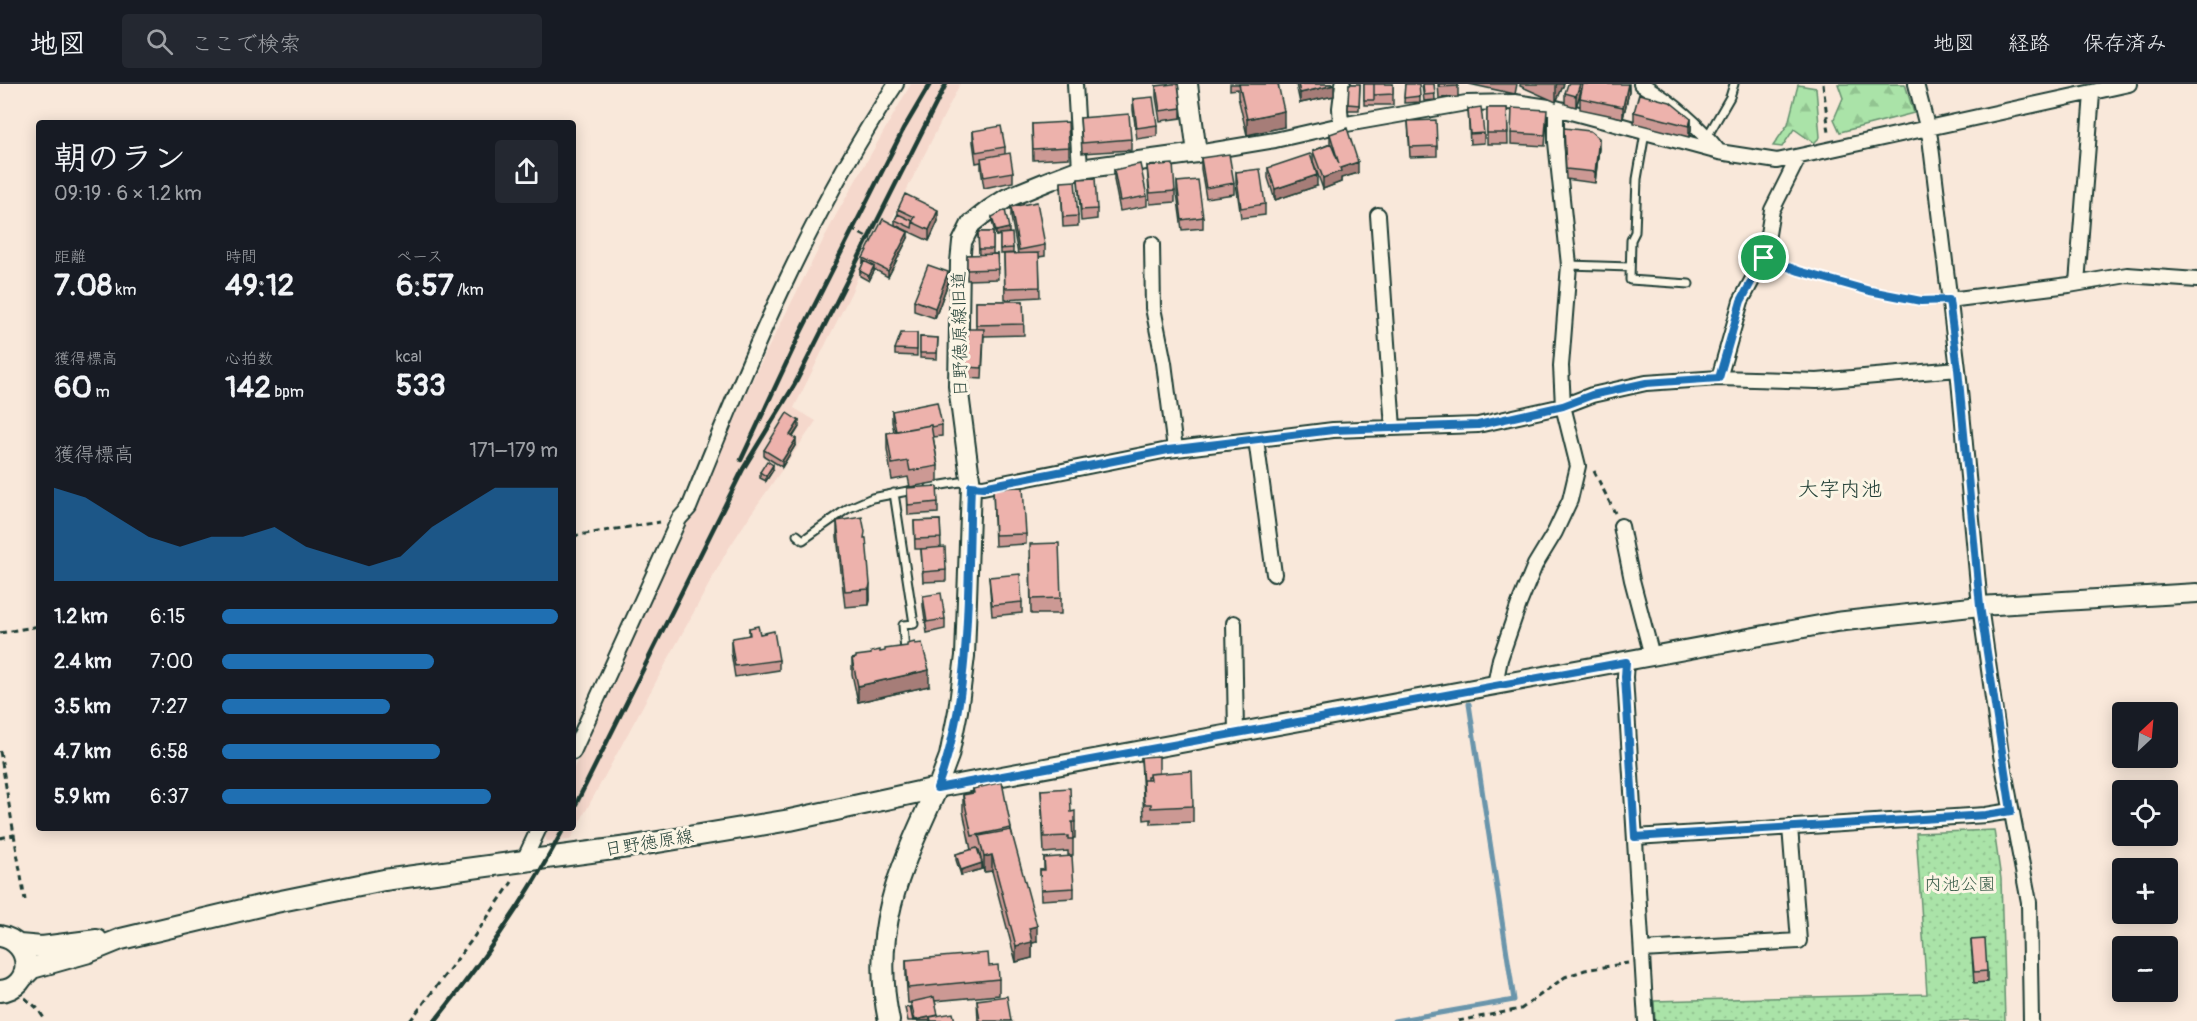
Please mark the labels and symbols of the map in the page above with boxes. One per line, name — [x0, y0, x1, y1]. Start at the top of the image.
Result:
pin — [1738, 232, 1789, 283]
street label: 日野徳原線旧道 — [947, 271, 973, 397]
district label: 大字内池 — [1798, 476, 1882, 503]
north arrow — [2112, 702, 2178, 768]
street label: 日野徳原線 — [603, 825, 695, 861]
park label: 内池公園 — [1924, 873, 1996, 896]

